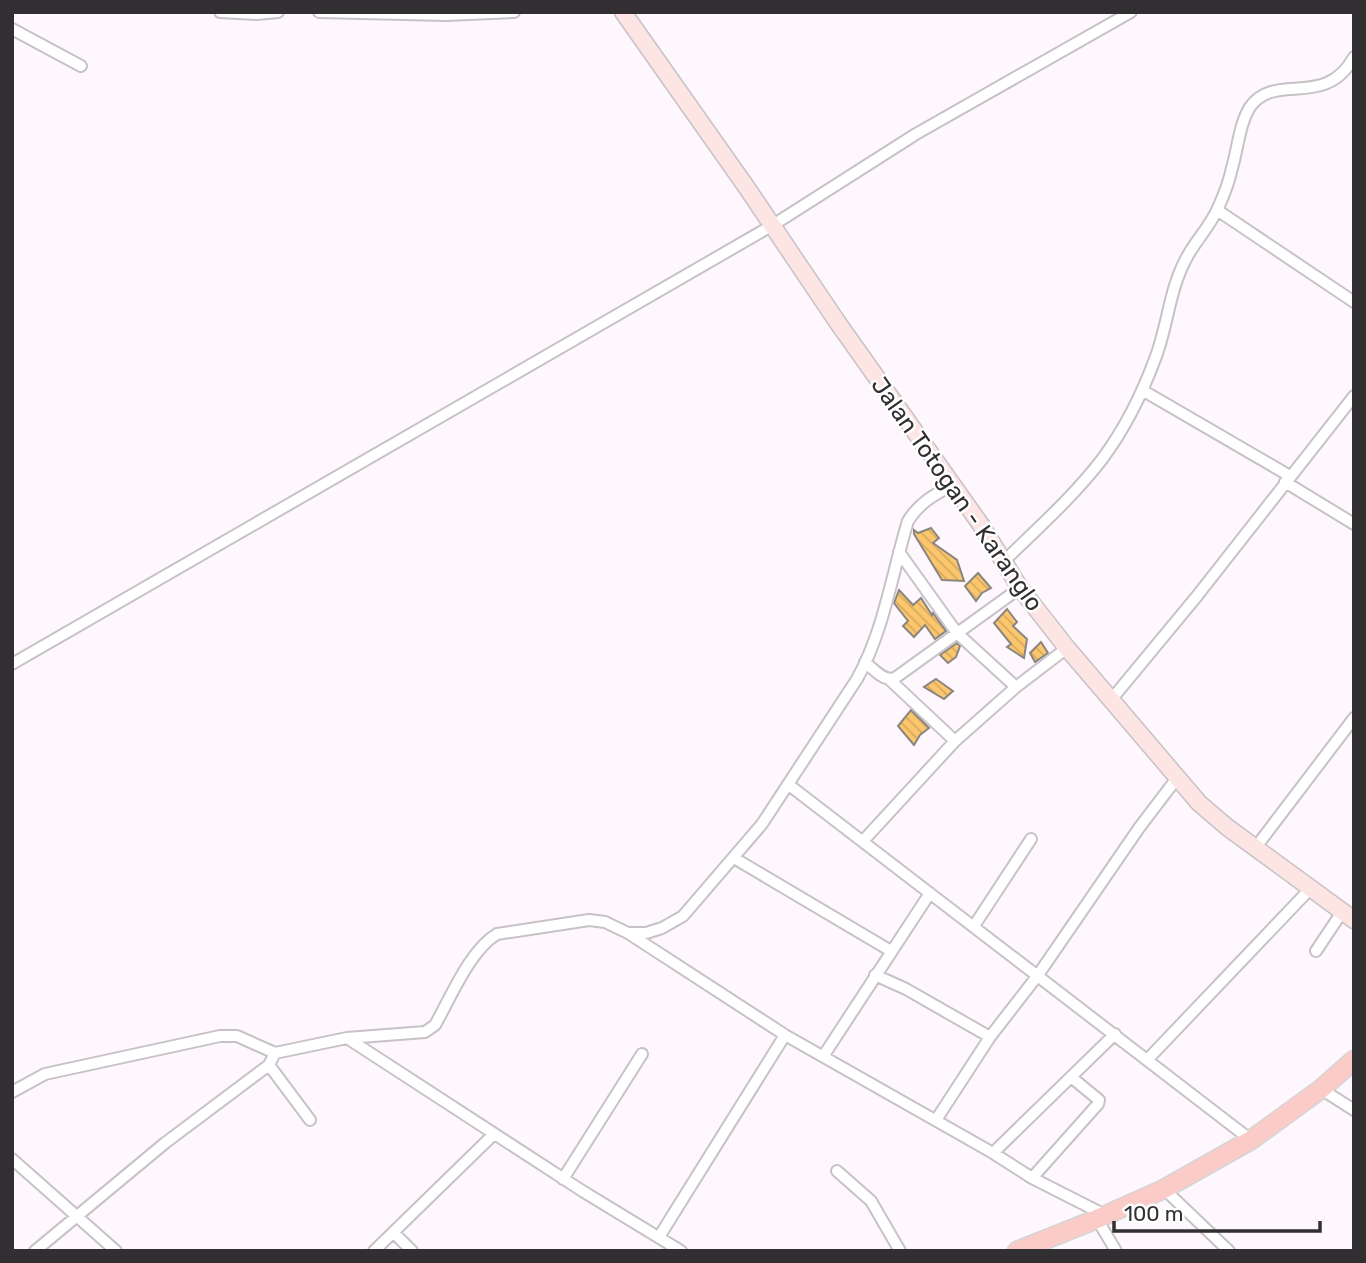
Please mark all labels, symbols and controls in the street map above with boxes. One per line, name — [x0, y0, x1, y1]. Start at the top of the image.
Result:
street label: Jalan Totogan - Karanglo — [865, 372, 1049, 616]
scale bar — [1114, 1190, 1320, 1234]
text: 100 m — [1124, 1201, 1183, 1226]

